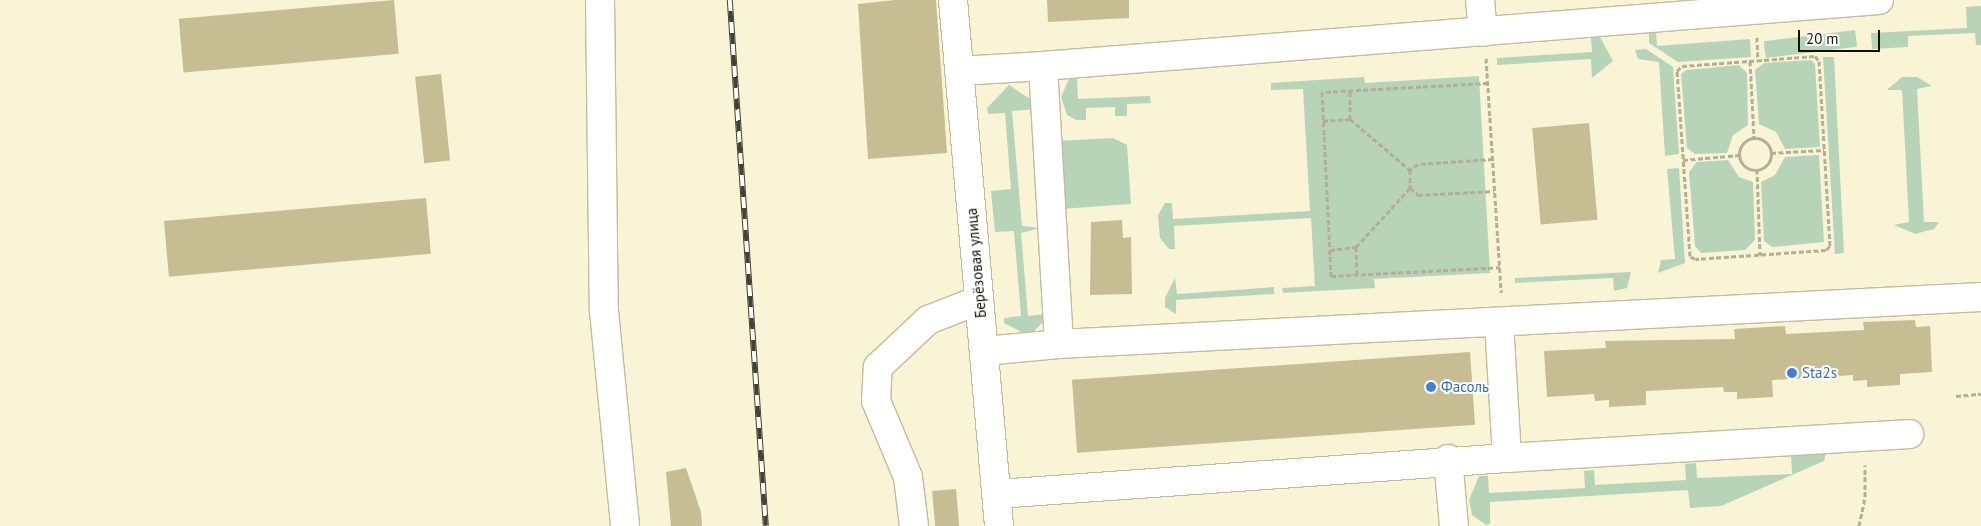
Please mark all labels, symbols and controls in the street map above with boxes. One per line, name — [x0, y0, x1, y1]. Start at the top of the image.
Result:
scale bar — [1801, 20, 1884, 52]
text: 20 m — [1806, 29, 1839, 48]
street label: Берёзовая улица — [962, 207, 990, 319]
place label: Sta2s — [1802, 364, 1837, 382]
marker: Sta2s — [1786, 367, 1798, 379]
place label: Фасоль — [1441, 378, 1489, 396]
marker: Фасоль — [1425, 381, 1437, 393]

